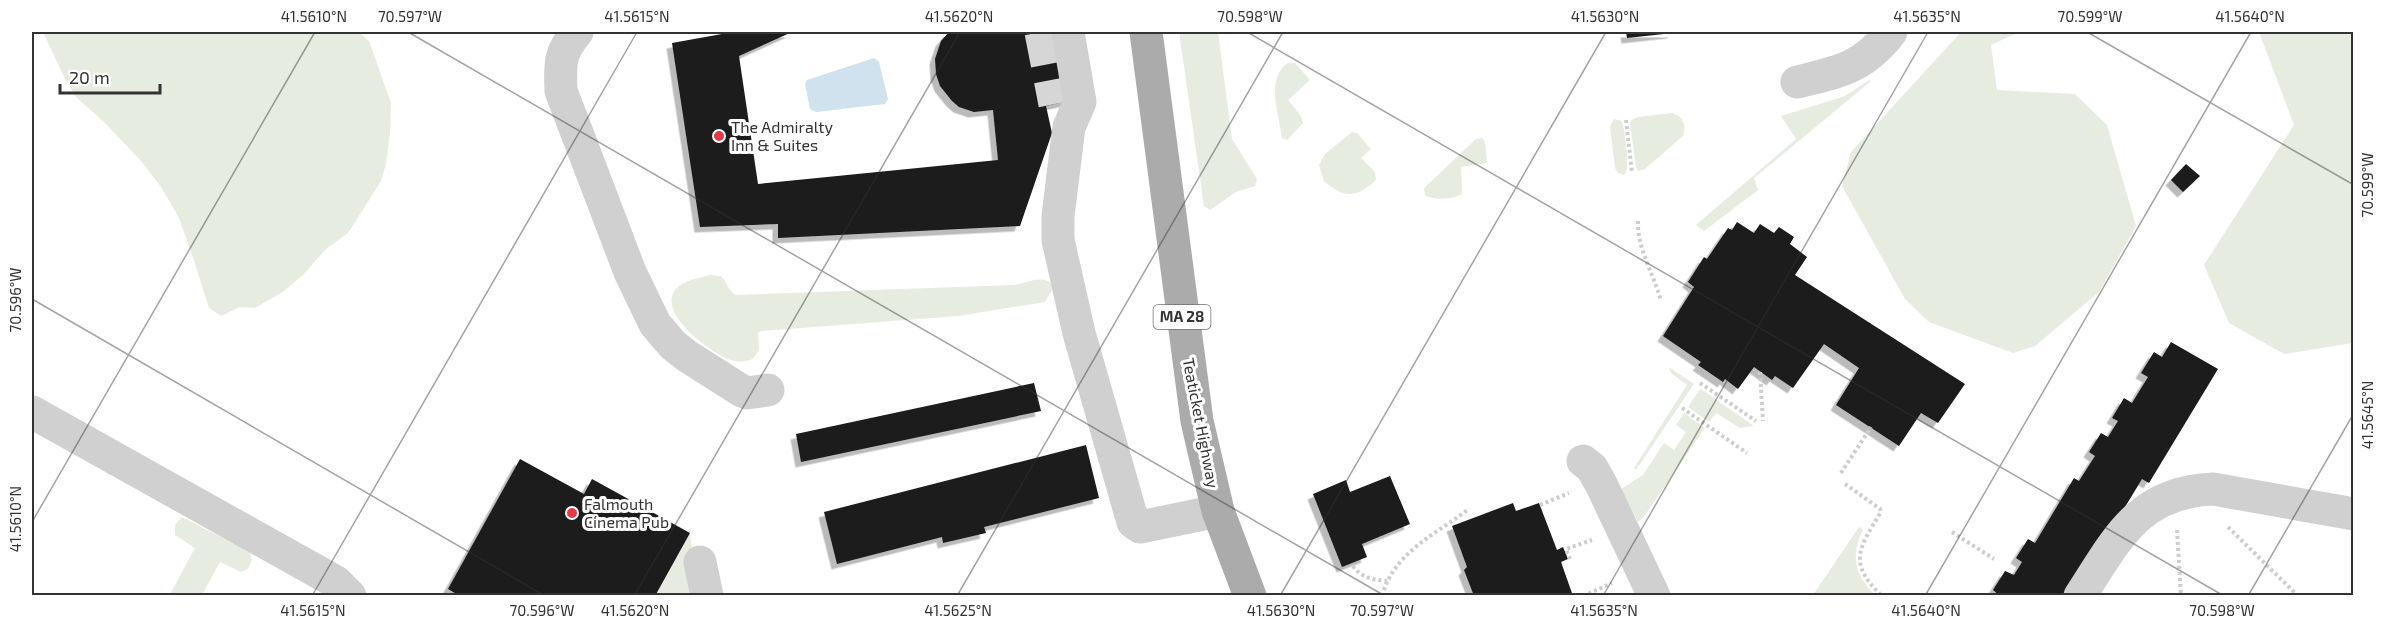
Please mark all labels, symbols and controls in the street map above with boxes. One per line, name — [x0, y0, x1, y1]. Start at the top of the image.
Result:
text: 41.5610°N — [281, 7, 347, 25]
text: 70.597°W — [378, 7, 442, 25]
text: 41.5615°N — [604, 7, 670, 25]
text: 41.5620°N — [925, 7, 993, 25]
text: 70.598°W — [1217, 7, 1283, 25]
text: 41.5630°N — [1571, 7, 1639, 25]
text: 41.5635°N — [1893, 7, 1961, 25]
text: 70.599°W — [2057, 7, 2123, 25]
text: 41.5640°N — [2215, 7, 2285, 25]
scale bar — [60, 57, 160, 95]
text: 20 m — [69, 66, 110, 88]
place label: The Admiralty Inn & Suites — [731, 117, 833, 154]
marker: The Admiralty Inn & Suites — [712, 129, 726, 143]
text: 70.599°W — [2358, 152, 2376, 218]
text: 70.596°W — [6, 267, 24, 333]
road number: MA 28 — [1154, 305, 1210, 329]
street label: Teaticket Highway — [1180, 356, 1224, 490]
text: 41.5645°N — [2358, 381, 2376, 449]
text: 41.5610°N — [6, 486, 24, 552]
place label: Falmouth Cinema Pub — [584, 494, 669, 531]
marker: Falmouth Cinema Pub — [565, 506, 579, 520]
text: 41.5615°N — [280, 601, 346, 619]
text: 70.596°W — [509, 601, 575, 619]
text: 41.5620°N — [601, 601, 669, 619]
text: 41.5625°N — [924, 601, 992, 619]
text: 41.5630°N — [1247, 601, 1315, 619]
text: 70.597°W — [1350, 601, 1414, 619]
text: 41.5635°N — [1570, 601, 1638, 619]
text: 41.5640°N — [1891, 601, 1961, 619]
text: 70.598°W — [2189, 601, 2255, 619]

